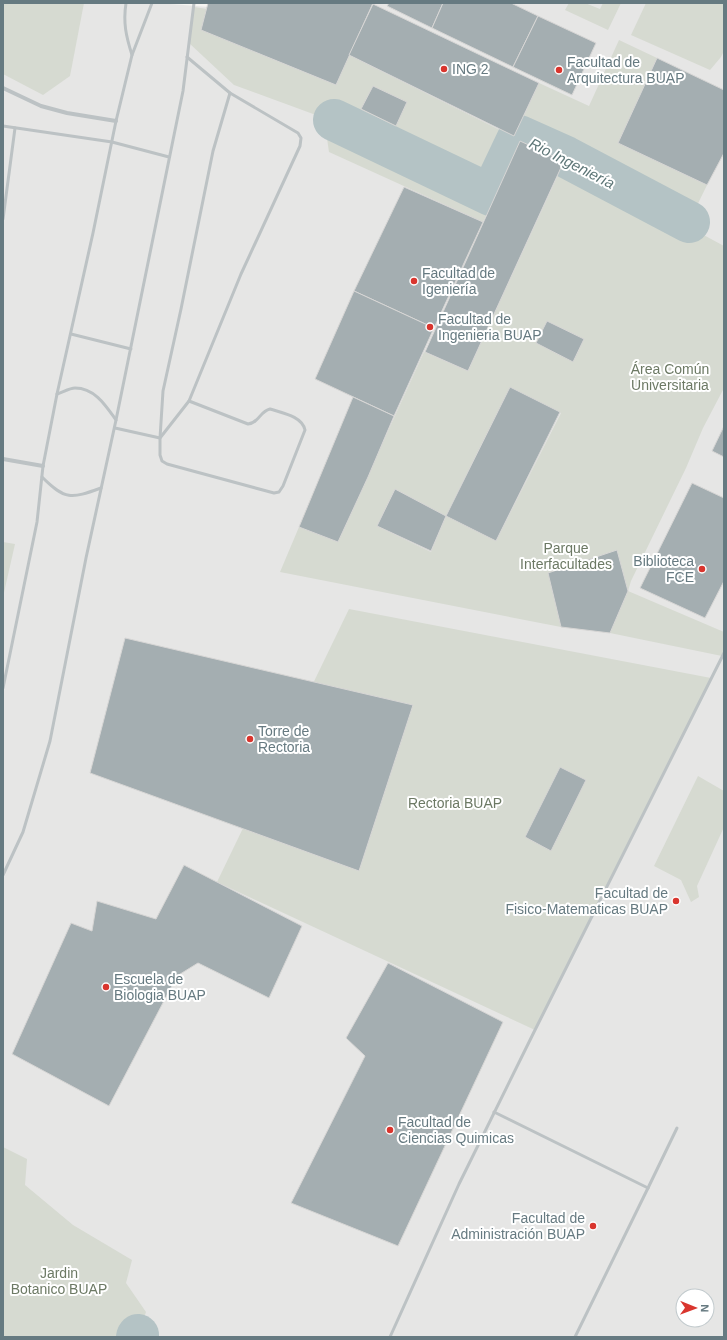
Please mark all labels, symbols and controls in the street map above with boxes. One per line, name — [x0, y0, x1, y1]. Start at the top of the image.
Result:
place label: Facultad de Arquitectura BUAP — [567, 54, 685, 86]
place label: ING 2 — [452, 61, 489, 77]
marker: ING 2 — [439, 64, 449, 74]
marker: Facultad de Arquitectura BUAP — [554, 65, 564, 75]
water label: Rio Ingeniería — [527, 134, 617, 192]
place label: Facultad de Igeniería — [422, 265, 495, 297]
marker: Facultad de Igeniería — [409, 276, 419, 286]
place label: Facultad de Ingenieria BUAP — [438, 311, 542, 343]
marker: Facultad de Ingenieria BUAP — [425, 322, 435, 332]
park label: Área Común Universitaria — [631, 361, 709, 393]
park label: Parque Interfacultades — [520, 540, 612, 572]
place label: Biblioteca FCE — [633, 553, 694, 585]
marker: Biblioteca FCE — [697, 564, 707, 574]
place label: Torre de Rectoria — [258, 723, 310, 755]
marker: Torre de Rectoria — [245, 734, 255, 744]
park label: Rectoria BUAP — [408, 795, 502, 811]
place label: Facultad de Fisico-Matematicas BUAP — [505, 885, 668, 917]
marker: Facultad de Fisico-Matematicas BUAP — [671, 896, 681, 906]
place label: Escuela de Biologia BUAP — [114, 971, 206, 1003]
marker: Escuela de Biologia BUAP — [101, 982, 111, 992]
place label: Facultad de Ciencias Quimicas — [398, 1114, 514, 1146]
marker: Facultad de Ciencias Quimicas — [385, 1125, 395, 1135]
place label: Facultad de Administración BUAP — [451, 1210, 585, 1242]
marker: Facultad de Administración BUAP — [588, 1221, 598, 1231]
park label: Jardin Botanico BUAP — [11, 1265, 107, 1297]
north arrow — [675, 1288, 715, 1328]
text: N — [699, 1304, 711, 1312]

